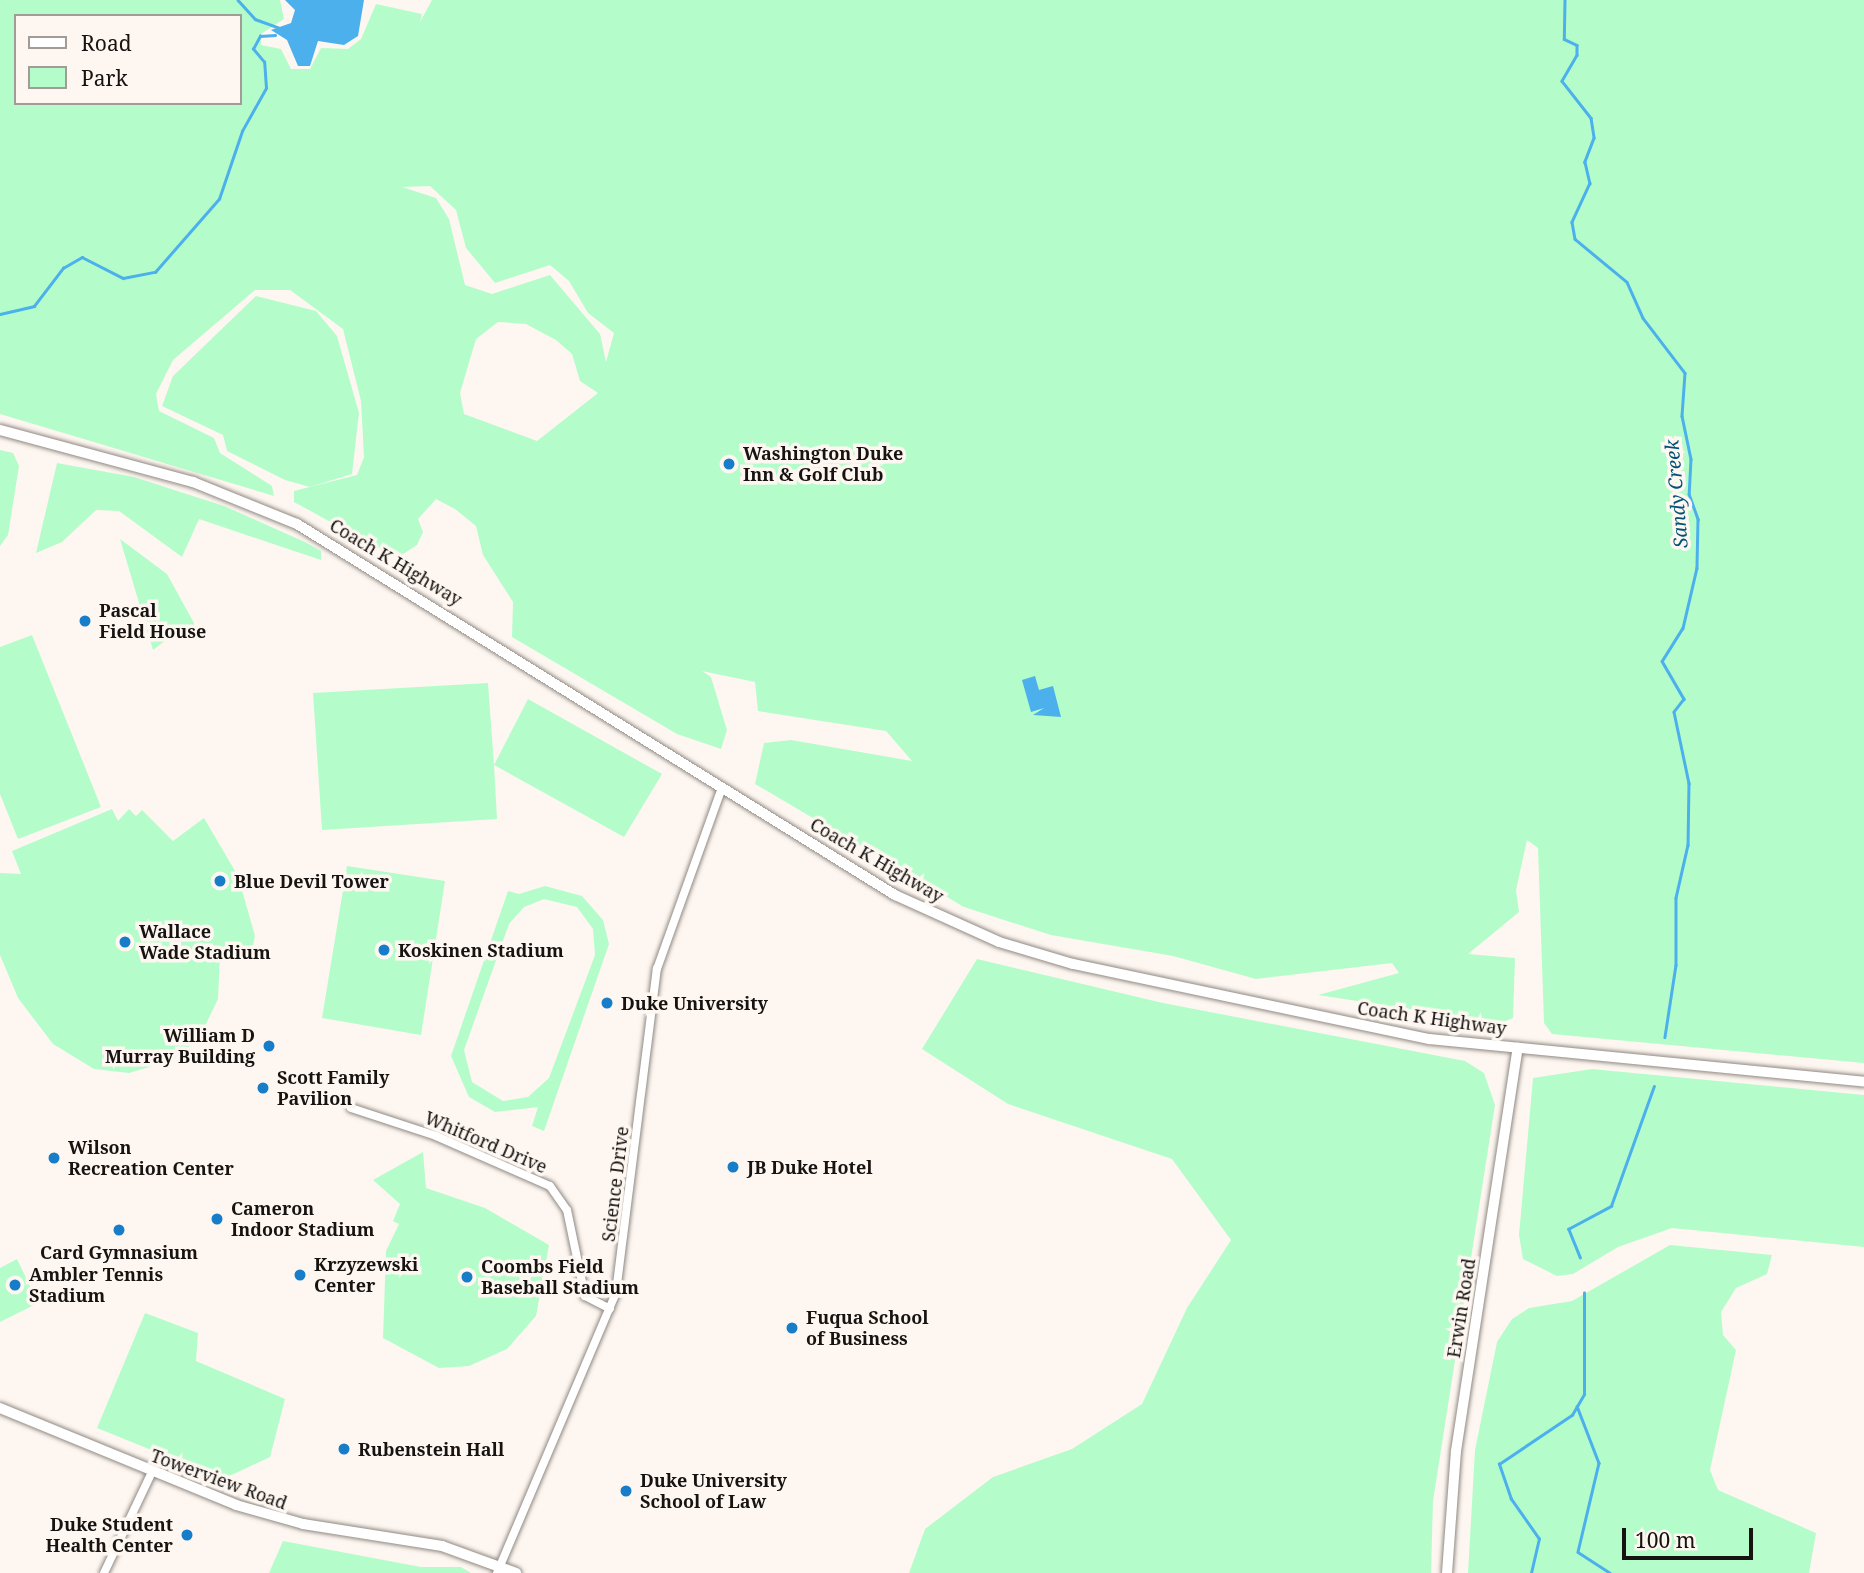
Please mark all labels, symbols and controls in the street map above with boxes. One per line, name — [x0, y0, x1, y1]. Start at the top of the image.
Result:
legend — [14, 14, 242, 105]
text: Road — [81, 29, 132, 57]
text: Park — [81, 64, 128, 92]
water label: Sandy Creek — [1661, 439, 1693, 549]
place label: Washington Duke Inn & Golf Club — [743, 443, 903, 486]
marker: Washington Duke Inn & Golf Club — [721, 456, 737, 472]
street label: Coach K Highway — [326, 514, 466, 610]
place label: Pascal Field House — [99, 600, 206, 642]
marker: Pascal Field House — [77, 613, 93, 629]
street label: Coach K Highway — [806, 813, 948, 907]
place label: Blue Devil Tower — [234, 870, 389, 892]
marker: Blue Devil Tower — [212, 873, 228, 889]
place label: Wallace Wade Stadium — [139, 921, 271, 964]
marker: Wallace Wade Stadium — [117, 934, 133, 950]
place label: Koskinen Stadium — [398, 939, 564, 961]
marker: Koskinen Stadium — [376, 942, 392, 958]
place label: Duke University — [621, 992, 768, 1014]
marker: Duke University — [599, 995, 615, 1011]
street label: Coach K Highway — [1356, 997, 1508, 1039]
place label: William D Murray Building — [105, 1025, 255, 1068]
marker: William D Murray Building — [261, 1038, 277, 1054]
place label: Scott Family Pavilion — [277, 1067, 389, 1110]
marker: Scott Family Pavilion — [255, 1080, 271, 1096]
street label: Whitford Drive — [421, 1106, 551, 1178]
street label: Science Drive — [597, 1125, 633, 1243]
place label: Wilson Recreation Center — [68, 1137, 234, 1180]
marker: Wilson Recreation Center — [46, 1150, 62, 1166]
place label: JB Duke Hotel — [747, 1156, 873, 1178]
marker: JB Duke Hotel — [725, 1159, 741, 1175]
place label: Cameron Indoor Stadium — [231, 1198, 374, 1240]
marker: Cameron Indoor Stadium — [209, 1211, 225, 1227]
marker: Card Gymnasium — [111, 1222, 127, 1238]
place label: Card Gymnasium — [40, 1241, 198, 1263]
place label: Krzyzewski Center — [314, 1254, 418, 1296]
place label: Coombs Field Baseball Stadium — [481, 1256, 639, 1298]
street label: Erwin Road — [1442, 1257, 1480, 1359]
place label: Ambler Tennis Stadium — [29, 1264, 163, 1306]
marker: Krzyzewski Center — [292, 1267, 308, 1283]
marker: Coombs Field Baseball Stadium — [459, 1269, 475, 1285]
marker: Ambler Tennis Stadium — [7, 1277, 23, 1293]
place label: Fuqua School of Business — [806, 1307, 929, 1350]
marker: Fuqua School of Business — [784, 1320, 800, 1336]
place label: Rubenstein Hall — [358, 1438, 504, 1460]
marker: Rubenstein Hall — [336, 1441, 352, 1457]
street label: Towerview Road — [148, 1444, 290, 1514]
place label: Duke University School of Law — [640, 1470, 787, 1512]
marker: Duke University School of Law — [618, 1483, 634, 1499]
place label: Duke Student Health Center — [46, 1514, 173, 1556]
scale bar — [1626, 1514, 1757, 1558]
text: 100 m — [1635, 1526, 1696, 1554]
marker: Duke Student Health Center — [179, 1527, 195, 1543]

